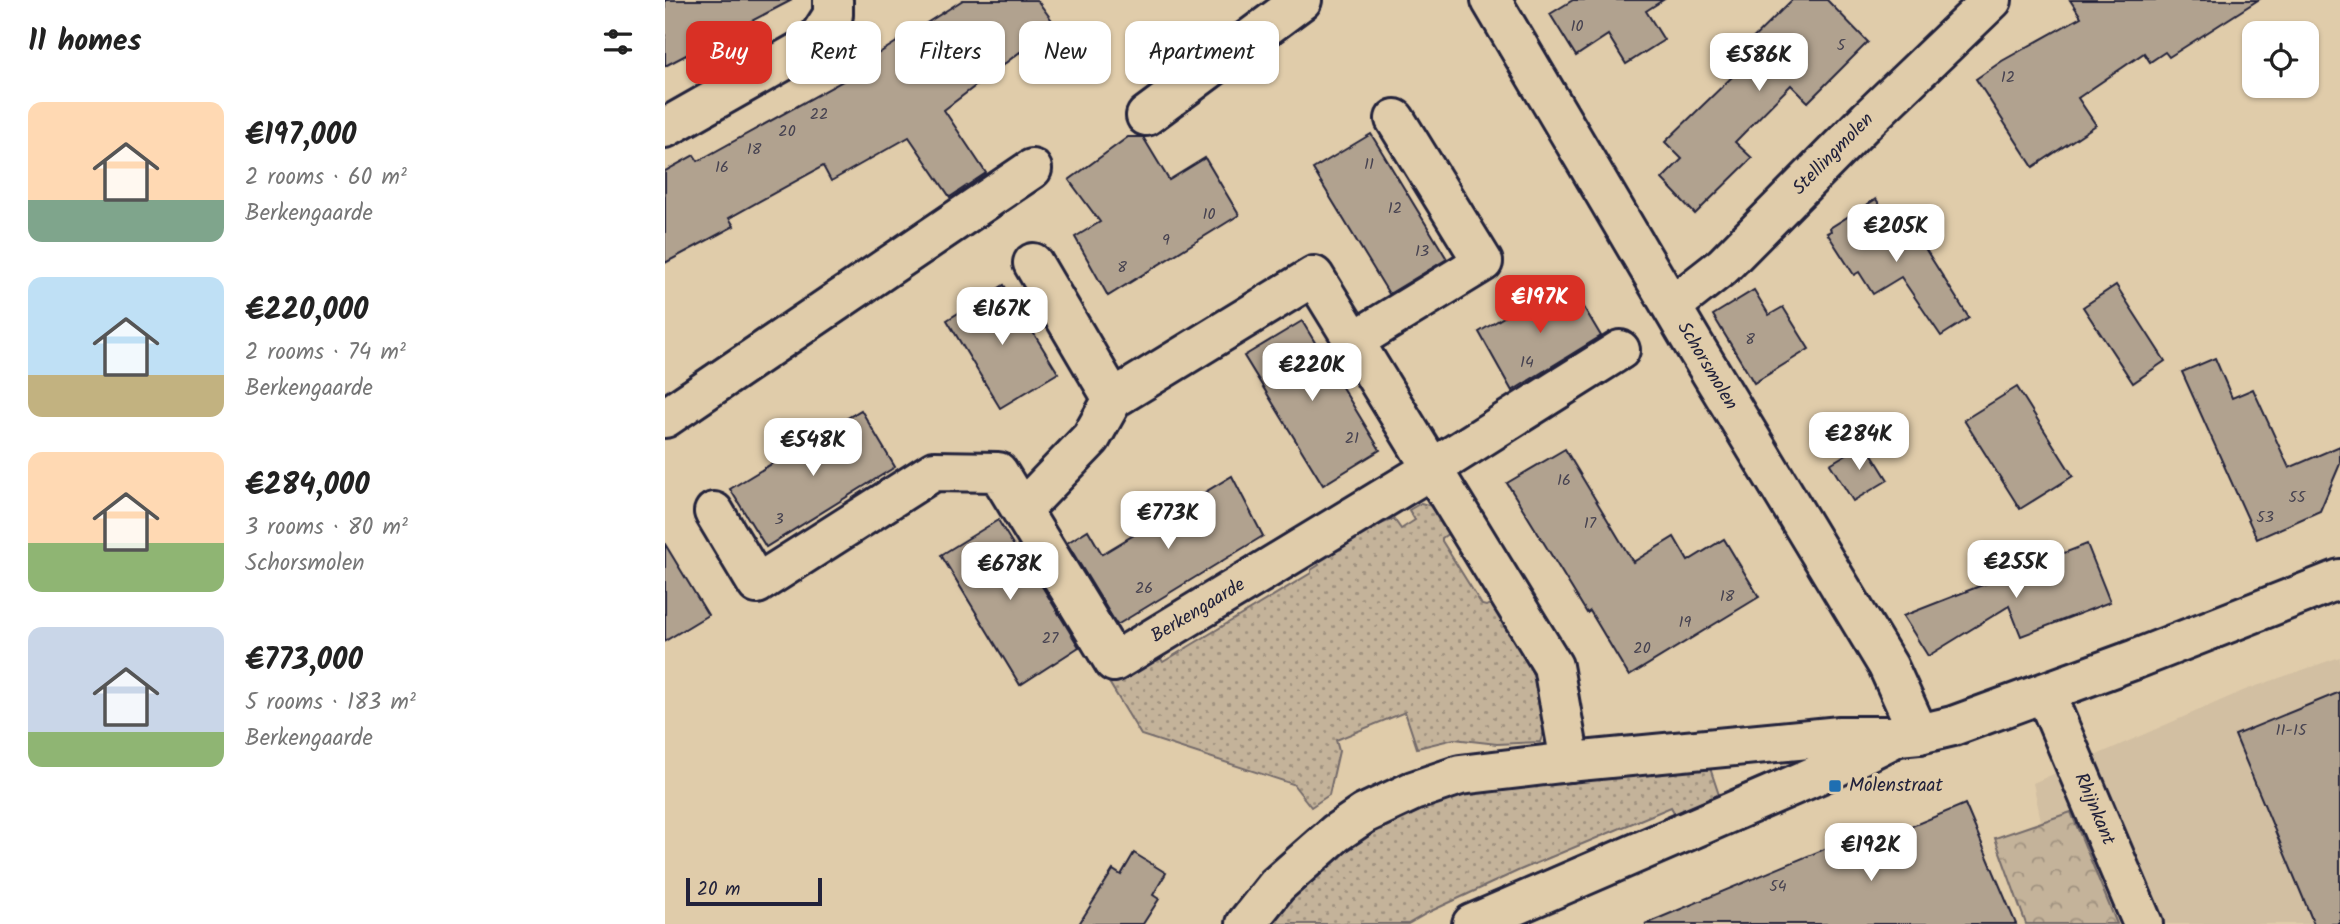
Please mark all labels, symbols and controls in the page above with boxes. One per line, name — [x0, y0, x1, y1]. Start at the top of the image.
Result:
house number: 10 — [1570, 14, 1584, 39]
text: 11 homes — [28, 18, 141, 66]
chip: Buy — [686, 21, 772, 84]
chip: Rent — [786, 21, 881, 84]
chip: Filters — [895, 21, 1005, 84]
chip: New — [1019, 21, 1111, 84]
chip: Apartment — [1125, 21, 1279, 84]
map controls — [2242, 21, 2319, 98]
button: locate — [2242, 21, 2319, 98]
icon: filters — [599, 23, 637, 61]
house number: 5 — [1837, 33, 1847, 58]
pin: €586K — [1710, 34, 1808, 93]
text: €586K — [1726, 38, 1792, 74]
house number: 12 — [2001, 65, 2015, 90]
house number: 22 — [810, 102, 828, 127]
street label: Stellingmolen — [1785, 106, 1881, 202]
text: €197,000 — [245, 112, 356, 160]
house number: 20 — [778, 119, 796, 144]
icon: home — [84, 130, 168, 214]
house number: 18 — [747, 137, 762, 162]
house number: 11 — [1364, 152, 1374, 177]
house number: 16 — [715, 155, 729, 180]
text: 2 rooms · 60 m² — [245, 160, 407, 196]
text: Berkengaarde — [245, 196, 373, 232]
house number: 12 — [1388, 196, 1402, 221]
house number: 10 — [1202, 202, 1216, 227]
pin: €205K — [1847, 204, 1945, 264]
text: €205K — [1863, 209, 1929, 245]
house number: 9 — [1162, 228, 1170, 253]
house number: 13 — [1415, 239, 1429, 264]
house number: 8 — [1117, 255, 1127, 280]
pin: €197K — [1491, 276, 1589, 335]
text: €197K — [1511, 280, 1569, 316]
text: €220,000 — [245, 287, 368, 335]
pin: €167K — [953, 288, 1051, 347]
text: €167K — [973, 292, 1031, 328]
icon: home — [84, 305, 168, 389]
street label: Schorsmolen — [1669, 316, 1745, 416]
house number: 8 — [1745, 327, 1755, 352]
text: 2 rooms · 74 m² — [245, 335, 406, 371]
pin: €220K — [1263, 344, 1361, 403]
text: €220K — [1278, 348, 1346, 384]
house number: 14 — [1520, 350, 1534, 375]
text: Berkengaarde — [245, 371, 373, 407]
pin: €284K — [1810, 412, 1908, 472]
text: €284K — [1825, 417, 1893, 453]
pin: €548K — [764, 419, 862, 478]
text: €548K — [780, 423, 846, 459]
house number: 21 — [1345, 426, 1359, 451]
text: €284,000 — [245, 462, 370, 510]
house number: 16 — [1557, 468, 1571, 493]
icon: home — [84, 480, 168, 564]
house number: 55 — [2288, 485, 2307, 510]
pin: €773K — [1119, 491, 1217, 551]
text: €773K — [1137, 496, 1199, 532]
house number: 53 — [2256, 505, 2274, 530]
house number: 3 — [774, 507, 784, 532]
text: 3 rooms · 80 m² — [245, 510, 408, 546]
house number: 17 — [1584, 511, 1597, 536]
pin: €255K — [1967, 540, 2065, 600]
pin: €678K — [961, 542, 1059, 602]
text: €255K — [1983, 545, 2049, 581]
text: Schorsmolen — [245, 546, 365, 582]
text: €678K — [977, 547, 1043, 583]
street label: Berkengaarde — [1145, 570, 1252, 651]
house number: 26 — [1135, 576, 1153, 601]
house number: 18 — [1720, 584, 1735, 609]
house number: 19 — [1679, 610, 1692, 635]
house number: 27 — [1042, 626, 1059, 651]
house number: 20 — [1633, 636, 1651, 661]
text: €773,000 — [245, 637, 363, 685]
icon: home — [84, 655, 168, 739]
text: 5 rooms · 183 m² — [245, 685, 416, 721]
house number: 11-15 — [2275, 718, 2308, 743]
text: Berkengaarde — [245, 721, 373, 757]
street label: Rhijnkant — [2066, 768, 2123, 850]
place label: Molenstraat — [1849, 771, 1943, 801]
marker: Molenstraat — [1827, 778, 1843, 794]
pin: €192K — [1822, 824, 1920, 883]
text: €192K — [1841, 828, 1901, 864]
house number: 54 — [1769, 874, 1787, 899]
scale bar — [686, 875, 823, 907]
text: 20 m — [697, 875, 740, 905]

